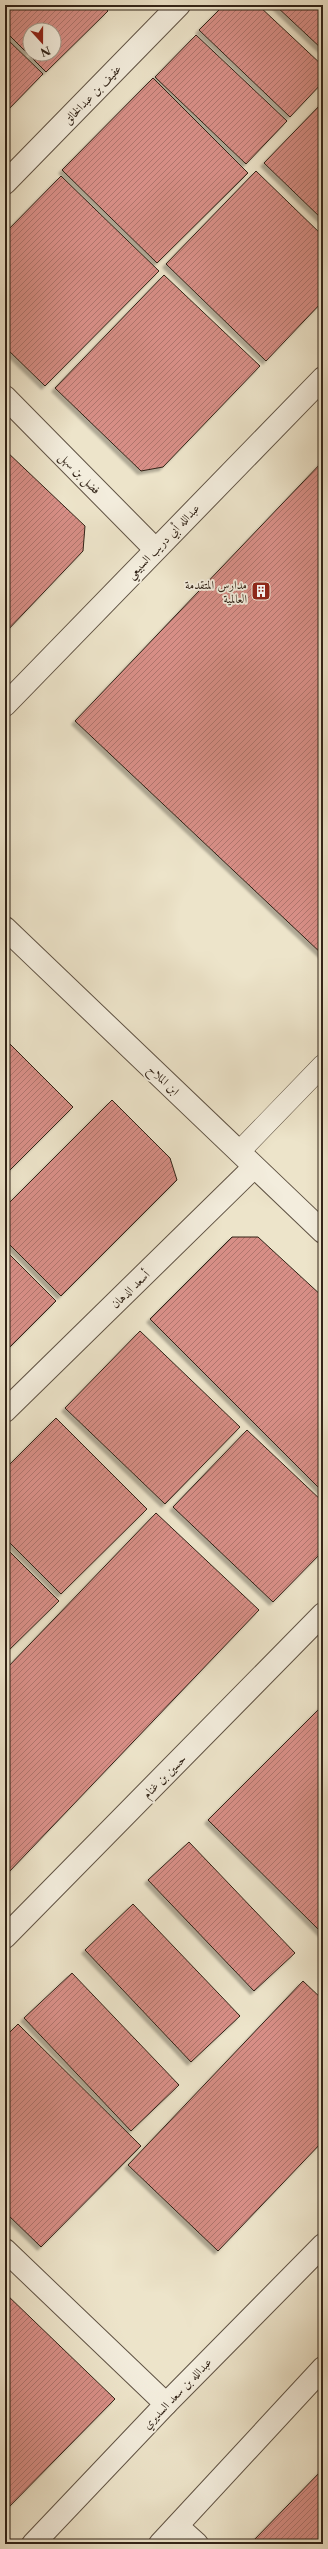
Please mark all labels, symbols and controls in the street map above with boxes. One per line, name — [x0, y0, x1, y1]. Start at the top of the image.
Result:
north arrow — [22, 22, 62, 62]
text: N — [38, 43, 53, 60]
street label: عفيف بن عبدالخالق — [60, 61, 125, 128]
street label: فضل بن سهل — [55, 449, 104, 498]
street label: عبدالله أبي دريب السبيعي — [123, 500, 207, 585]
place label: مدارس المتقدمة العالمية — [185, 577, 247, 606]
building icon: مدارس المتقدمة العالمية — [250, 580, 272, 602]
street label: ابن الملاح — [142, 1061, 183, 1102]
street label: أسعد الدهان — [108, 1267, 153, 1311]
street label: حسين بن غنام — [139, 1751, 192, 1804]
street label: عبدالله بن سعد السديري — [139, 2354, 217, 2434]

